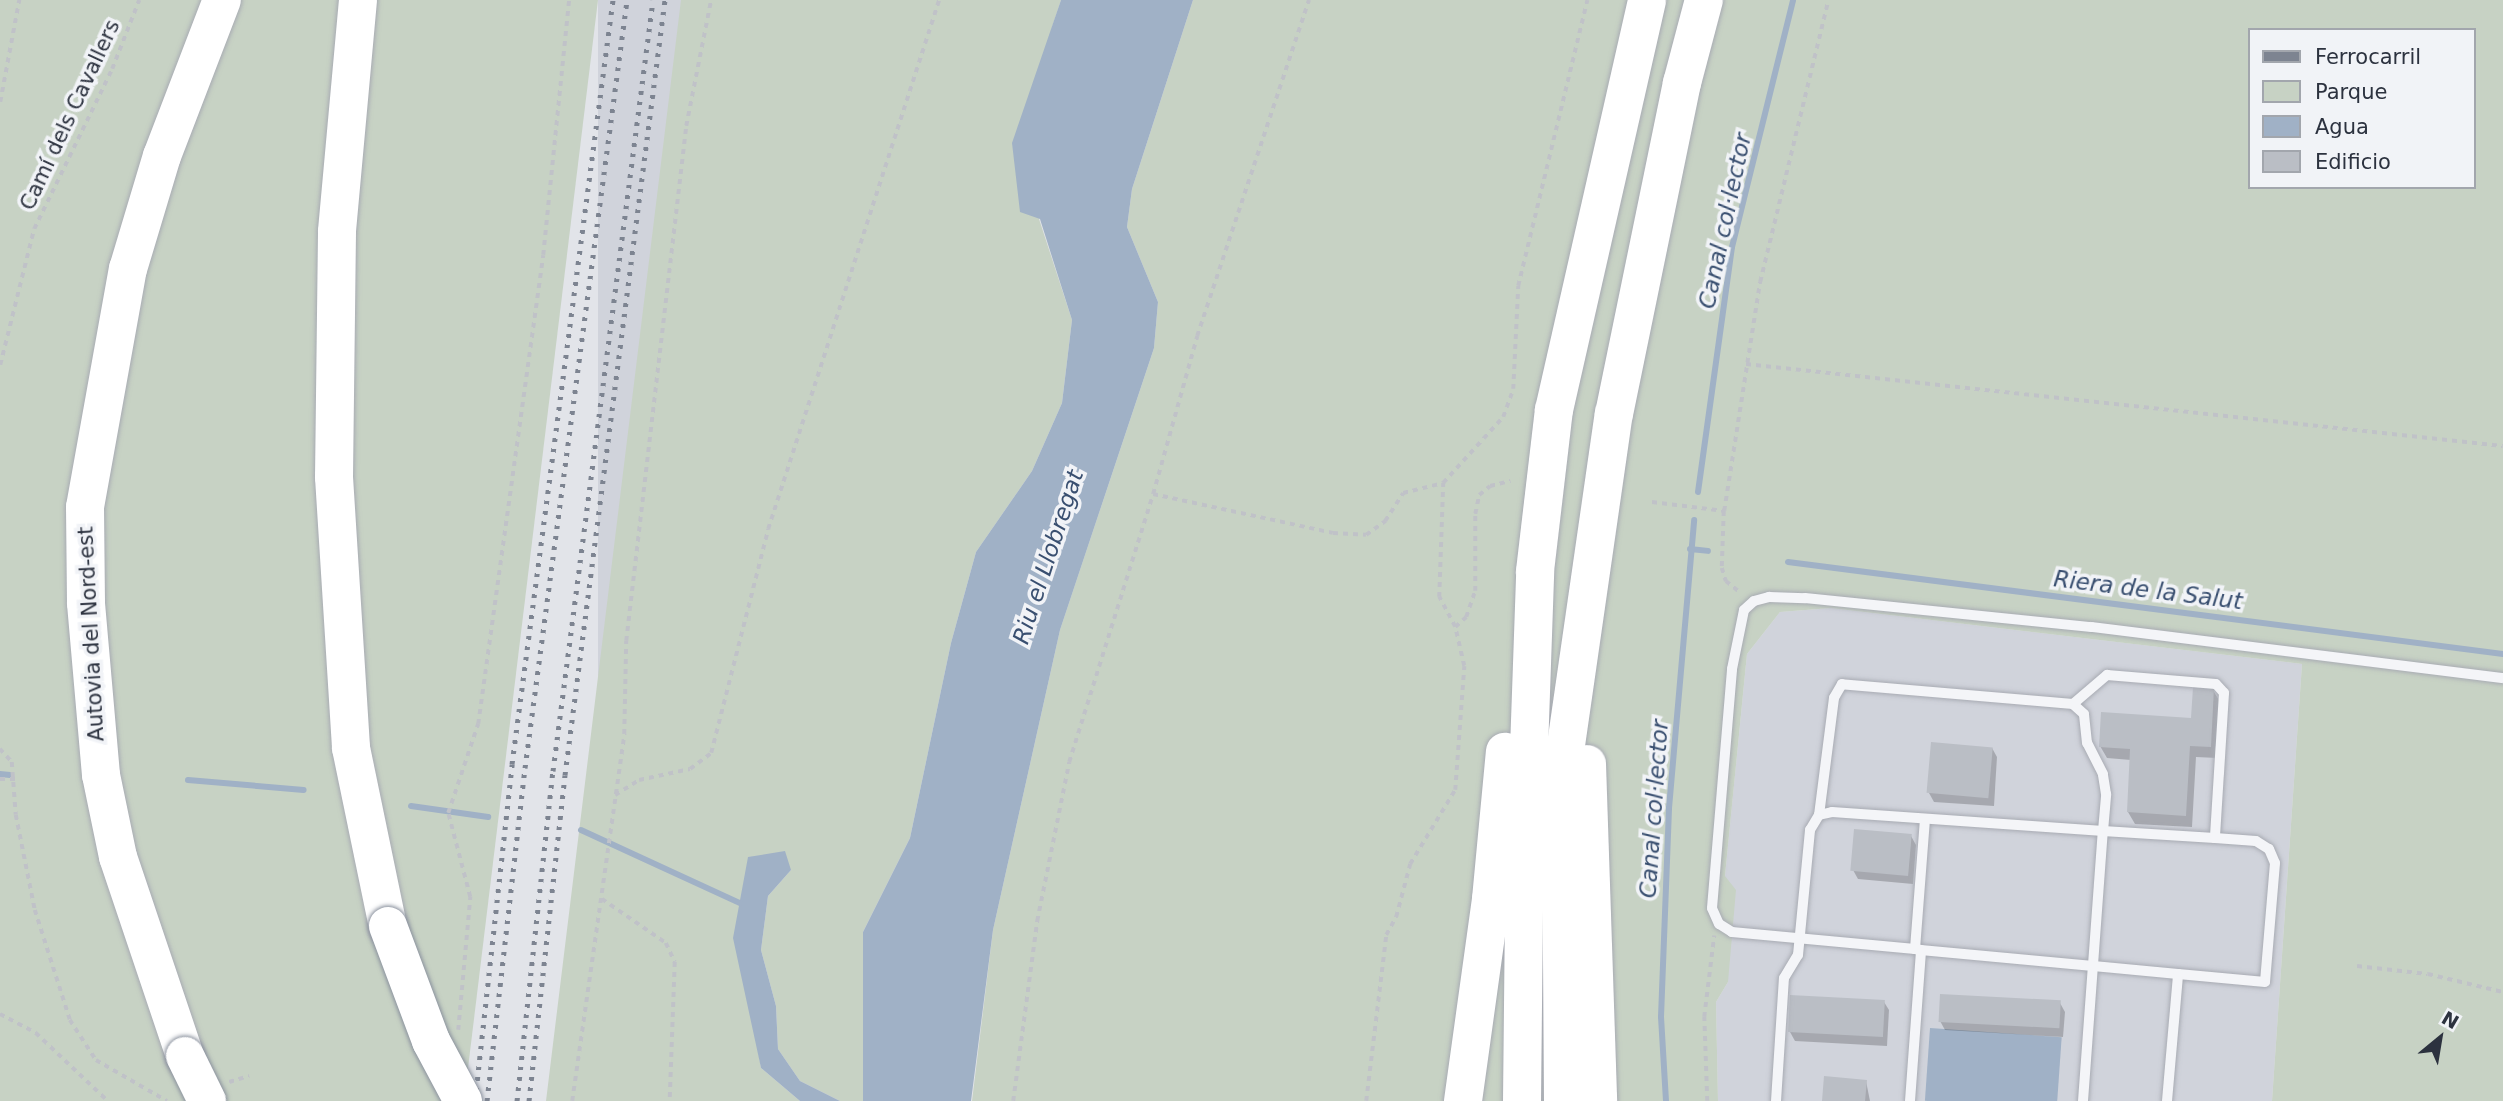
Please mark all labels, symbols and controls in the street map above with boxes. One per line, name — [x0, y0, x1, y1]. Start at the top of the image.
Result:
street label: Camí dels Cavallers — [15, 16, 125, 214]
legend — [2248, 28, 2475, 189]
text: Ferrocarril — [2315, 45, 2421, 69]
text: Parque — [2315, 80, 2387, 104]
text: Agua — [2315, 115, 2369, 139]
water label: Canal col·lector — [1693, 131, 1757, 311]
text: Edificio — [2315, 150, 2391, 174]
water label: Riu el Llobregat — [1007, 467, 1089, 647]
street label: Autovia del Nord-est — [73, 526, 109, 742]
water label: Riera de la Salut — [2052, 565, 2244, 615]
water label: Canal col·lector — [1634, 719, 1674, 899]
north arrow — [2405, 1003, 2475, 1073]
text: N — [2438, 1006, 2463, 1033]

